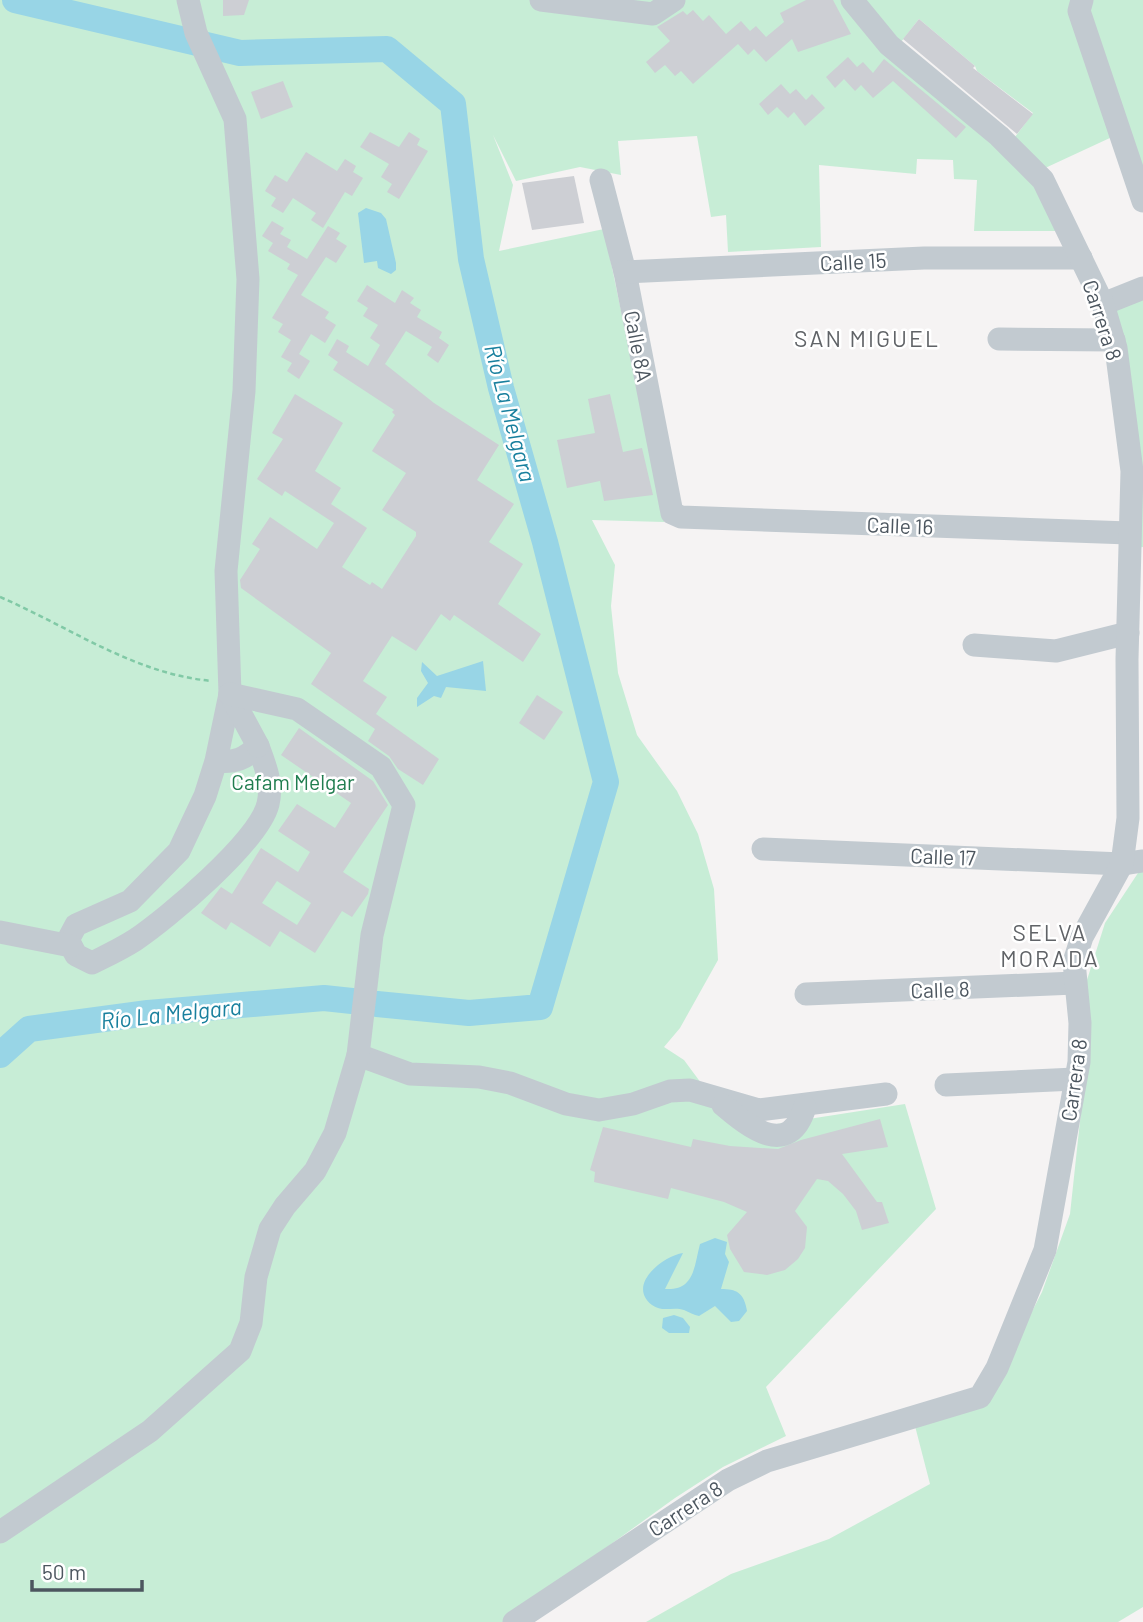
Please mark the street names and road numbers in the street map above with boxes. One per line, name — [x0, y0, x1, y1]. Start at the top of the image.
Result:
street label: Calle 15 — [819, 247, 887, 275]
street label: Carrera 8 — [1078, 277, 1128, 363]
street label: Calle 8A — [620, 308, 658, 384]
street label: Calle 16 — [866, 511, 934, 539]
street label: Calle 17 — [910, 842, 976, 870]
street label: Calle 8 — [910, 975, 970, 1003]
street label: Carrera 8 — [1055, 1037, 1091, 1123]
street label: Carrera 8 — [643, 1475, 727, 1541]

